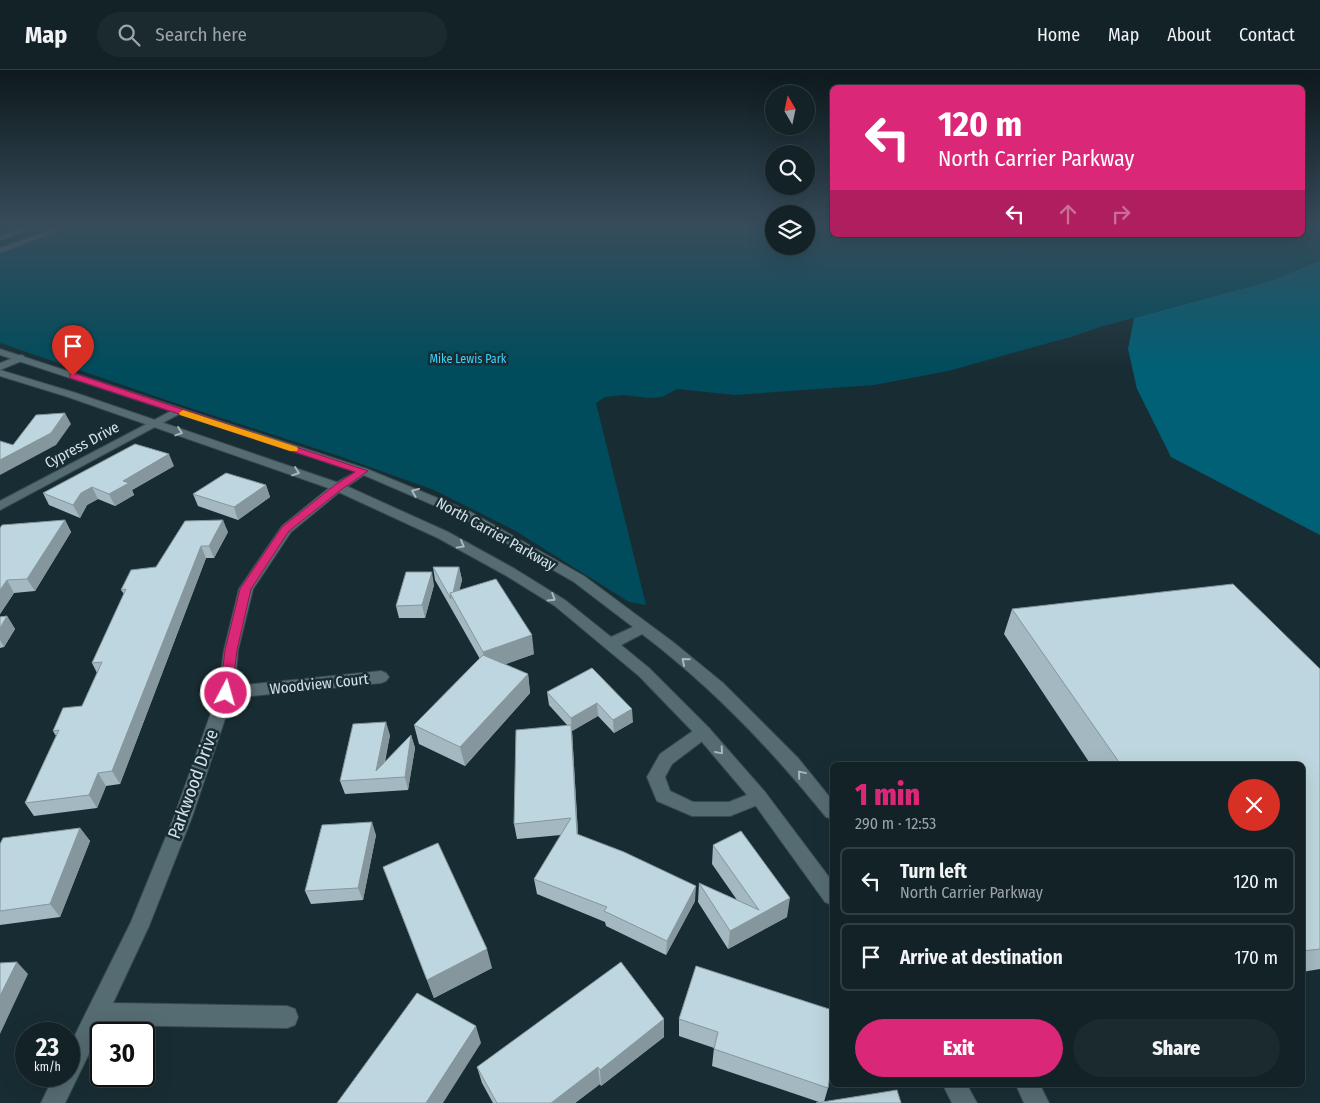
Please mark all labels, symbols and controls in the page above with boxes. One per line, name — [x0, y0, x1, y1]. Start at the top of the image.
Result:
search box — [97, 12, 447, 57]
text: Map — [25, 21, 67, 49]
icon: search — [115, 21, 143, 49]
text: Search here — [155, 23, 247, 46]
text: Home — [1037, 24, 1080, 46]
text: Map — [1108, 24, 1139, 46]
text: About — [1167, 24, 1211, 46]
text: Contact — [1239, 24, 1295, 46]
north arrow — [765, 85, 815, 135]
map controls — [765, 85, 815, 255]
text: 120 m — [938, 103, 1022, 145]
icon: left — [855, 105, 920, 170]
button: search — [765, 145, 815, 195]
text: North Carrier Parkway — [938, 145, 1134, 172]
icon: left — [1001, 200, 1029, 228]
icon: ahead — [1054, 200, 1082, 228]
icon: right — [1107, 200, 1135, 228]
button: layers — [765, 205, 815, 255]
pin — [52, 325, 94, 376]
icon: arrive — [59, 332, 87, 360]
park label: Mike Lewis Park — [430, 352, 507, 366]
street label: Cypress Drive — [42, 418, 122, 472]
one-way arrow — [175, 426, 183, 436]
one-way arrow — [292, 467, 300, 477]
one-way arrow — [411, 487, 420, 498]
street label: North Carrier Parkway — [433, 494, 559, 574]
one-way arrow — [456, 539, 465, 549]
one-way arrow — [546, 591, 555, 601]
one-way arrow — [682, 657, 691, 666]
position arrow — [199, 666, 251, 718]
street label: Woodview Court — [269, 670, 369, 698]
street label: Parkwood Drive — [163, 726, 223, 842]
one-way arrow — [714, 745, 723, 754]
one-way arrow — [798, 771, 807, 780]
text: 1 min — [855, 777, 920, 813]
button: close — [1228, 779, 1280, 831]
text: 290 m · 12:53 — [855, 814, 936, 833]
text: Turn left — [900, 860, 967, 883]
icon: left — [857, 867, 885, 895]
text: 120 m — [1233, 870, 1278, 893]
text: North Carrier Parkway — [900, 883, 1043, 902]
icon: arrive — [857, 943, 885, 971]
text: Arrive at destination — [900, 946, 1063, 969]
text: 170 m — [1234, 946, 1278, 969]
button: Exit — [855, 1019, 1063, 1077]
button: Share — [1073, 1019, 1280, 1077]
speed limit sign: 30 — [90, 1022, 155, 1087]
text: 23 — [36, 1033, 59, 1063]
text: km/h — [34, 1060, 61, 1074]

